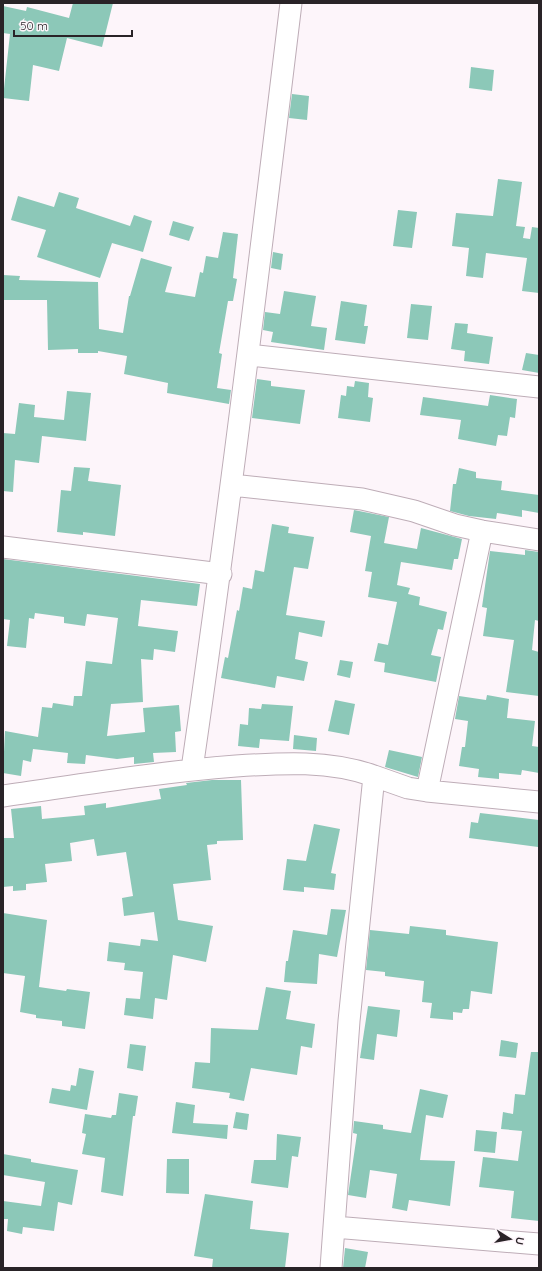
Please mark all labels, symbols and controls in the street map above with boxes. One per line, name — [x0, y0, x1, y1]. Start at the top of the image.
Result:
scale bar — [14, 12, 132, 38]
text: 50 m — [20, 18, 48, 33]
north arrow — [490, 1219, 530, 1259]
text: U — [512, 1236, 527, 1246]

